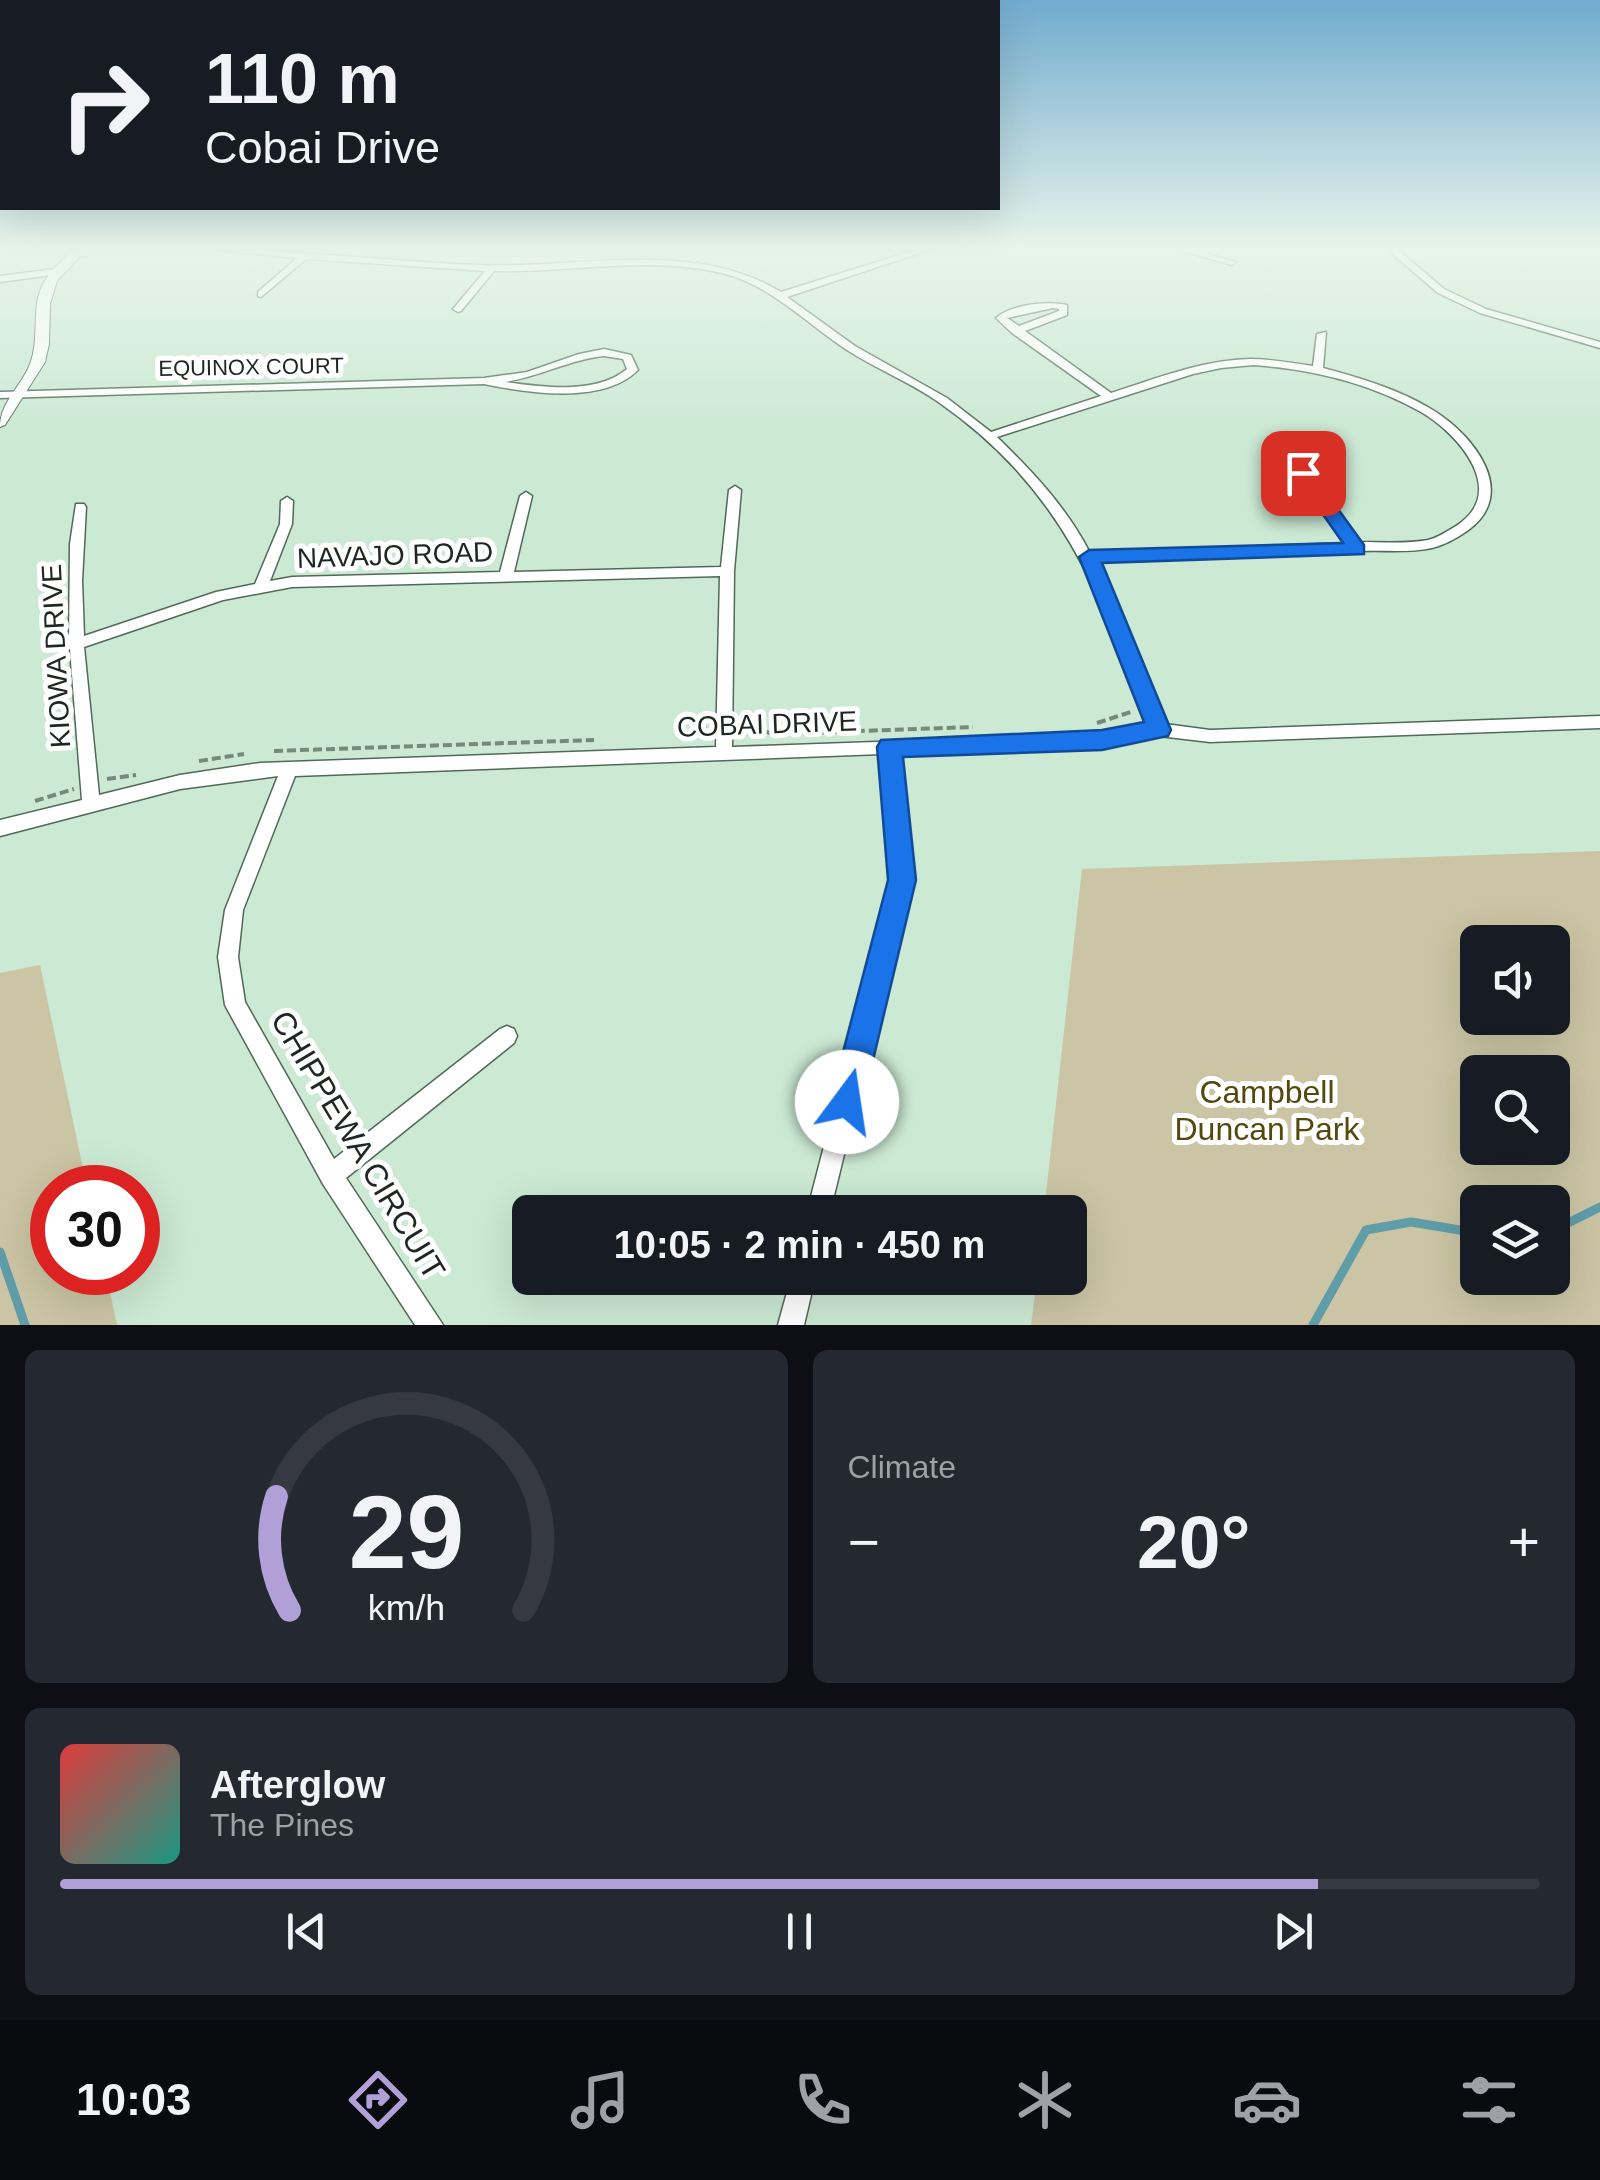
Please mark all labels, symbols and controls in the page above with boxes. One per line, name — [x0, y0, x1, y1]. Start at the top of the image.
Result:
icon: right — [40, 40, 170, 170]
text: 110 m — [205, 40, 400, 118]
text: Cobai Drive — [205, 122, 440, 173]
street label: EQUINOX COURT — [158, 353, 344, 381]
pin — [1261, 431, 1346, 516]
icon: arrive — [1276, 446, 1331, 501]
street label: NAVAJO ROAD — [296, 536, 494, 574]
street label: KIOWA DRIVE — [36, 563, 76, 749]
street label: COBAI DRIVE — [676, 705, 858, 743]
map controls — [1460, 925, 1570, 1295]
button: sound — [1460, 925, 1570, 1035]
street label: CHIPPEWA CIRCUIT — [264, 1004, 452, 1286]
position arrow — [795, 1050, 899, 1154]
button: search — [1460, 1055, 1570, 1165]
park label: Campbell Duncan Park — [1175, 1074, 1360, 1147]
speed limit sign: 30 — [30, 1165, 160, 1295]
button: layers — [1460, 1185, 1570, 1295]
text: 10:05 · 2 min · 450 m — [614, 1224, 985, 1266]
text: Climate — [848, 1449, 956, 1485]
text: 29 — [348, 1474, 464, 1590]
text: 20° — [1137, 1500, 1250, 1584]
text: − — [848, 1511, 880, 1573]
text: + — [1508, 1511, 1540, 1573]
text: km/h — [368, 1588, 445, 1628]
text: Afterglow — [210, 1764, 385, 1806]
text: The Pines — [210, 1807, 354, 1843]
icon: previous — [279, 1904, 334, 1959]
icon: pause — [772, 1904, 827, 1959]
icon: next — [1266, 1904, 1321, 1959]
icon: directions — [343, 2065, 413, 2135]
icon: music — [565, 2065, 635, 2135]
icon: phone — [788, 2065, 858, 2135]
icon: climate — [1010, 2065, 1080, 2135]
icon: car — [1232, 2065, 1302, 2135]
icon: filters — [1454, 2065, 1524, 2135]
text: 10:03 — [76, 2074, 191, 2125]

